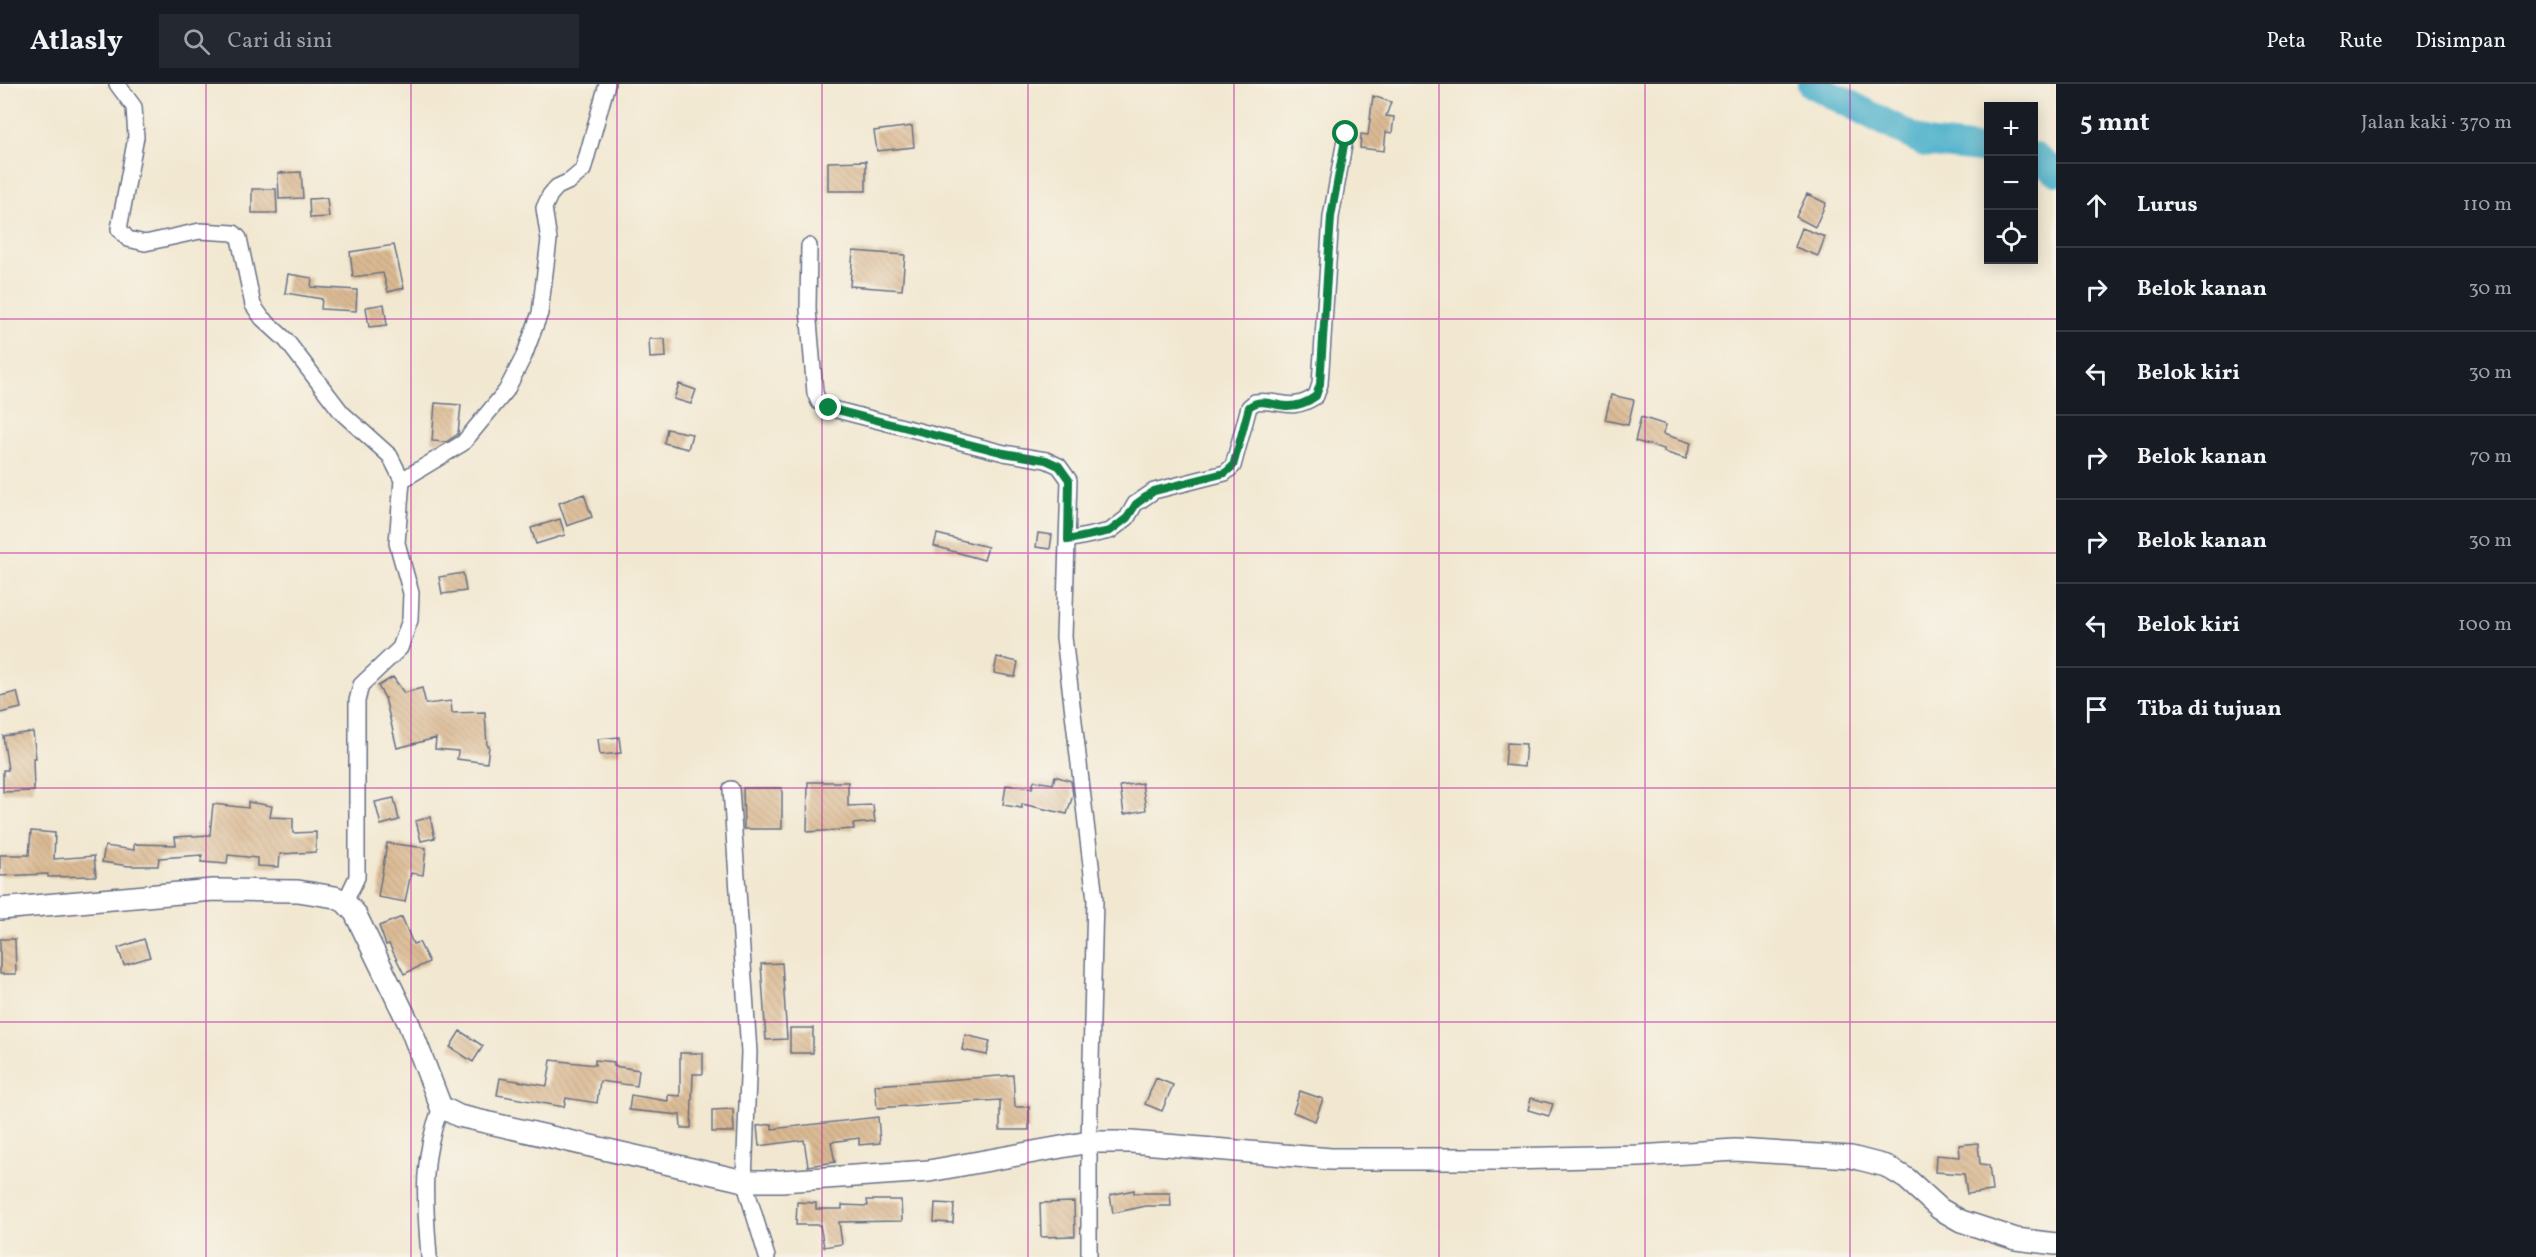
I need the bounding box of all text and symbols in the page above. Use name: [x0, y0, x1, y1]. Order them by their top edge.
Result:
search box: [159, 14, 579, 68]
text: Atlasly: [30, 22, 123, 61]
icon: search: [180, 25, 213, 58]
text: Cari di sini: [228, 26, 332, 57]
text: Peta: [2267, 27, 2306, 56]
text: Rute: [2339, 27, 2382, 56]
text: Disimpan: [2415, 27, 2506, 56]
map controls: [1984, 102, 2038, 264]
button: +: [1984, 102, 2038, 156]
text: 5 mnt: [2080, 105, 2150, 141]
text: Jalan kaki · 370 m: [2361, 109, 2512, 137]
route start: [1332, 120, 1358, 146]
button: −: [1984, 156, 2038, 210]
icon: ahead: [2080, 189, 2113, 222]
text: Lurus: [2137, 190, 2198, 221]
text: 110 m: [2463, 191, 2512, 219]
button: locate: [1984, 210, 2038, 264]
icon: right: [2080, 273, 2113, 306]
text: Belok kanan: [2137, 274, 2267, 305]
text: 30 m: [2468, 275, 2512, 303]
icon: left: [2080, 357, 2113, 390]
text: Belok kiri: [2137, 358, 2240, 389]
text: 30 m: [2468, 359, 2512, 387]
route end: [815, 394, 841, 420]
icon: right: [2080, 441, 2113, 474]
text: Belok kanan: [2137, 442, 2267, 473]
text: 70 m: [2469, 443, 2512, 471]
icon: right: [2080, 525, 2113, 558]
text: Belok kanan: [2137, 526, 2267, 557]
text: 30 m: [2468, 527, 2512, 555]
icon: left: [2080, 609, 2113, 642]
text: Belok kiri: [2137, 610, 2240, 641]
text: 100 m: [2458, 611, 2512, 639]
icon: arrive: [2080, 693, 2113, 726]
text: Tiba di tujuan: [2137, 694, 2282, 725]

